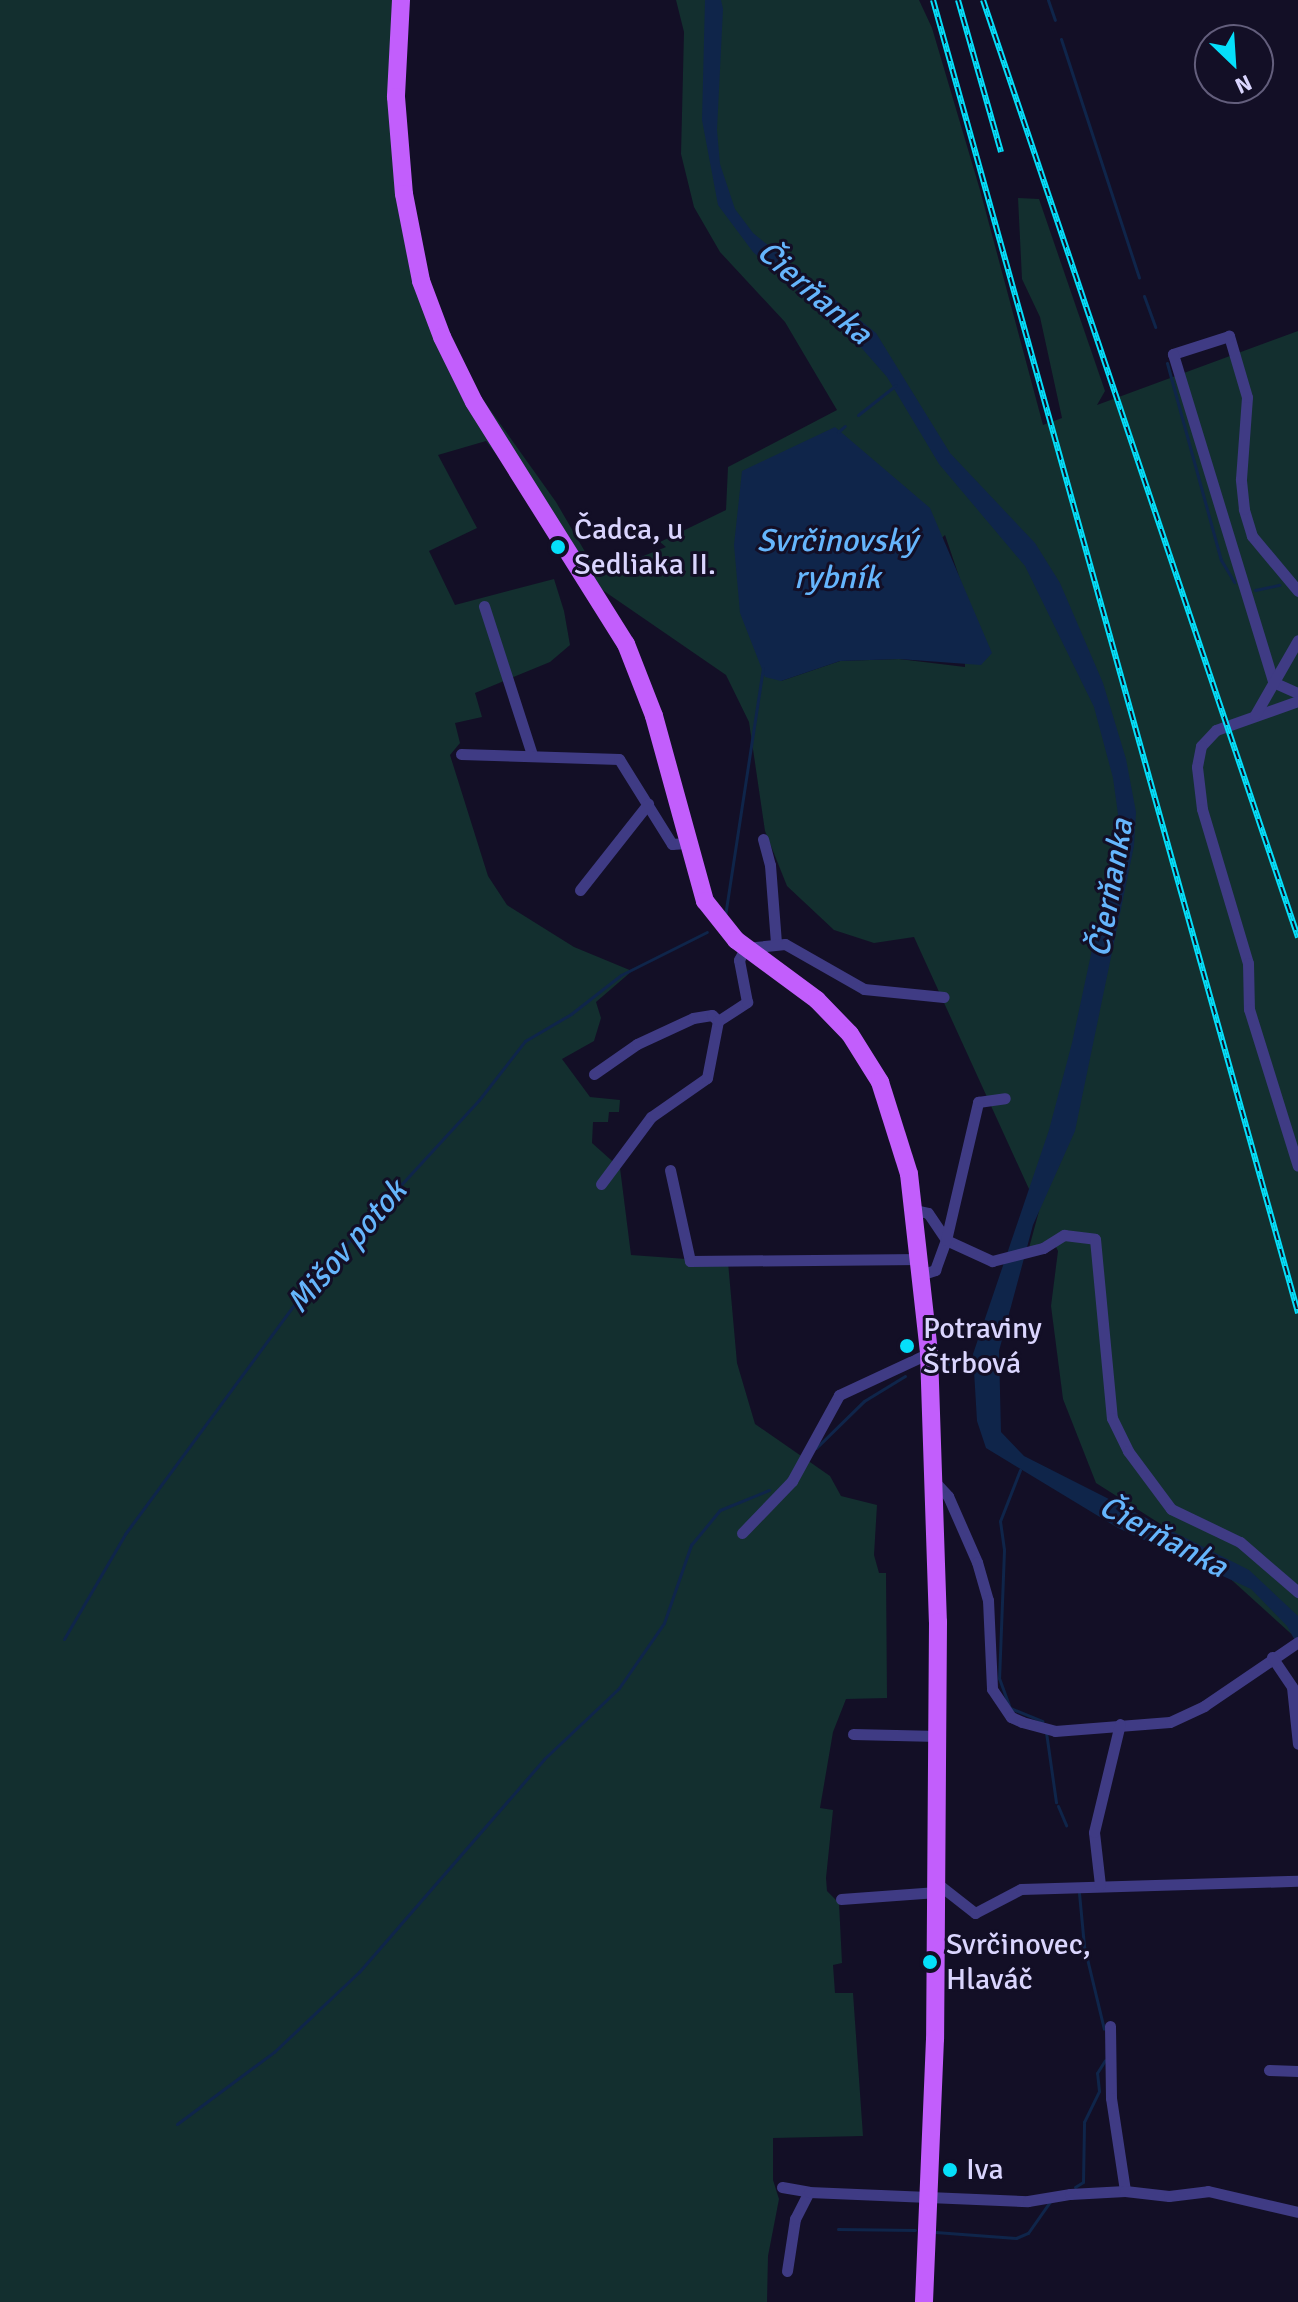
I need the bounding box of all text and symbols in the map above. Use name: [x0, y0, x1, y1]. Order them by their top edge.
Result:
north arrow: [1194, 24, 1274, 104]
text: N: [1231, 69, 1256, 100]
water label: Čierňanka: [749, 233, 879, 353]
place label: Čadca, u Sedliaka II.: [574, 512, 716, 582]
water label: Svrčinovský rybník: [757, 523, 917, 598]
marker: Čadca, u Sedliaka II.: [549, 538, 567, 556]
water label: Čierňanka: [1080, 816, 1142, 960]
water label: Mišov potok: [279, 1173, 415, 1321]
place label: Potraviny Štrbová: [923, 1311, 1042, 1382]
marker: Potraviny Štrbová: [898, 1337, 916, 1355]
water label: Čierňanka: [1093, 1487, 1233, 1587]
place label: Svrčinovec, Hlaváč: [946, 1927, 1091, 1998]
marker: Svrčinovec, Hlaváč: [921, 1953, 939, 1971]
place label: Iva: [966, 2152, 1004, 2188]
marker: Iva: [941, 2161, 959, 2179]

